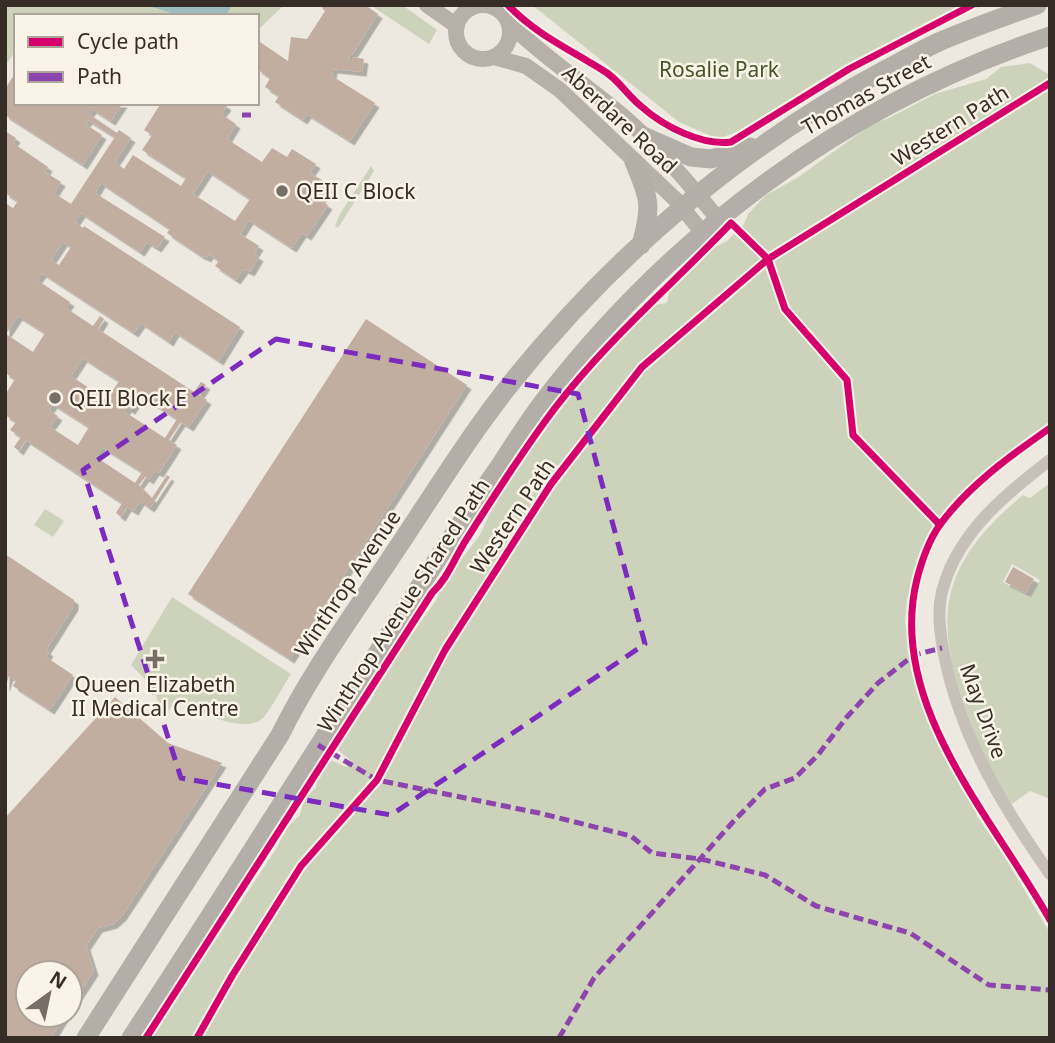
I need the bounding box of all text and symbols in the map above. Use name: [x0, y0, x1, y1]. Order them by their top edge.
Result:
legend: [14, 14, 259, 105]
text: Cycle path: [77, 27, 179, 55]
street label: Thomas Street: [797, 47, 936, 141]
park label: Rosalie Park: [659, 55, 780, 83]
street label: Aberdare Road: [557, 59, 683, 179]
text: Path: [77, 62, 122, 90]
street label: Western Path: [886, 78, 1014, 172]
place label: QEII C Block: [296, 177, 416, 205]
marker: QEII C Block: [274, 183, 290, 199]
place label: QEII Block E: [69, 384, 187, 412]
marker: QEII Block E: [47, 390, 63, 406]
street label: Western Path: [463, 453, 561, 579]
street label: Winthrop Avenue Shared Path: [310, 473, 496, 737]
street label: Winthrop Avenue: [287, 504, 407, 662]
marker: Queen Elizabeth II Medical Centre: [145, 649, 165, 669]
street label: May Drive: [954, 660, 1014, 762]
place label: Queen Elizabeth II Medical Centre: [71, 670, 239, 722]
north arrow: [14, 959, 84, 1029]
text: N: [45, 965, 72, 995]

